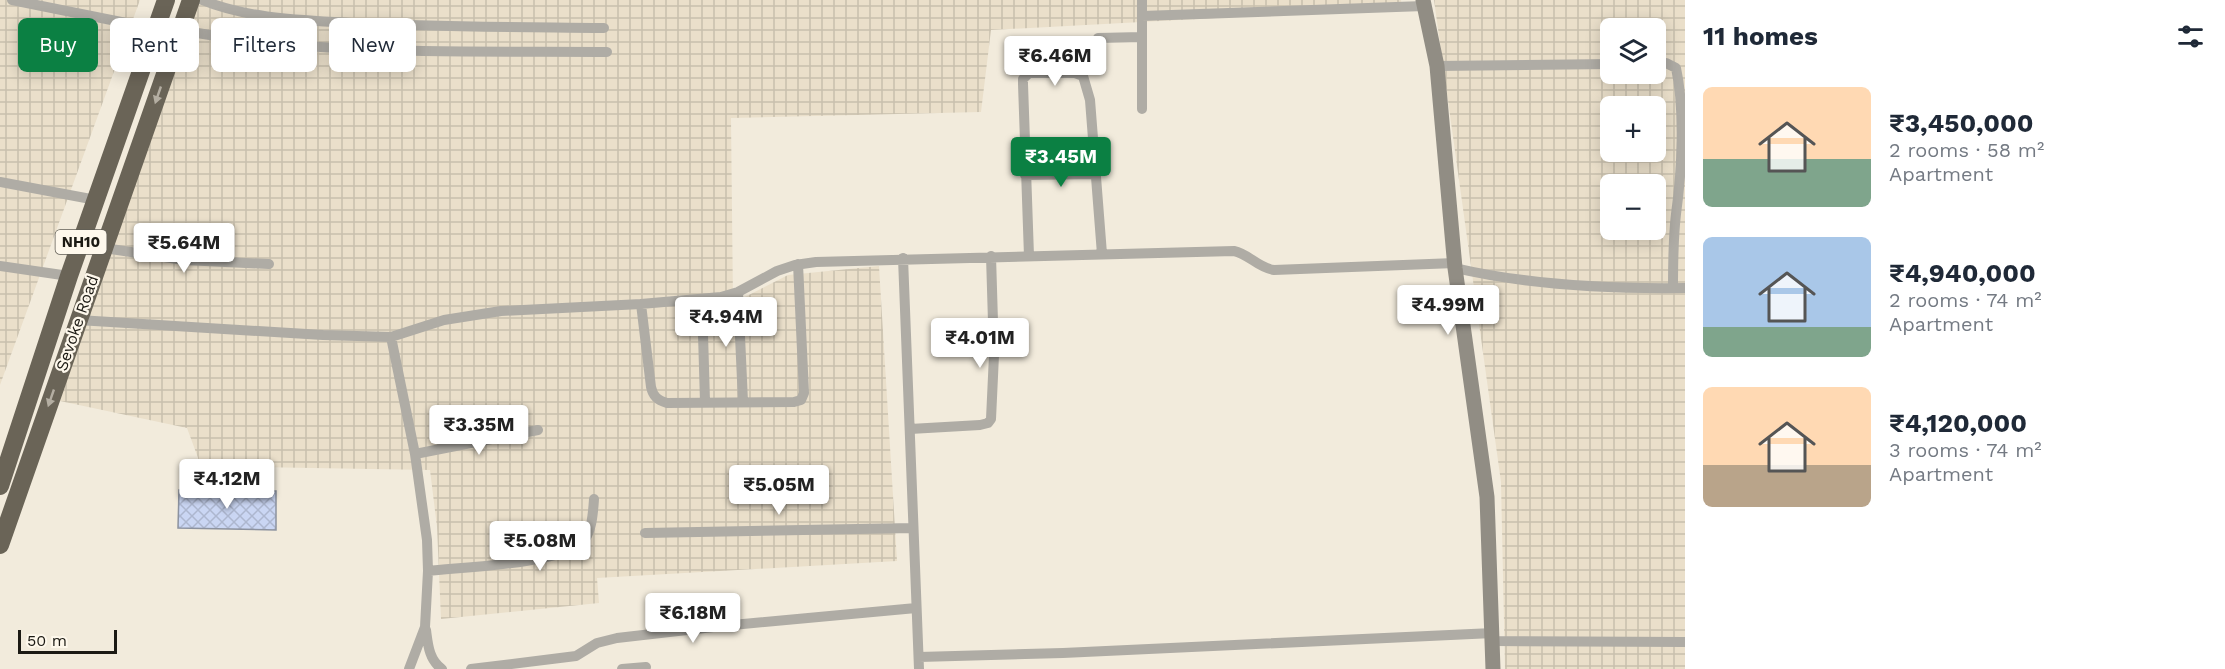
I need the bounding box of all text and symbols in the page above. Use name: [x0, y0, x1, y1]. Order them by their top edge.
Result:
chip: Buy: [18, 18, 98, 72]
chip: Rent: [110, 18, 199, 72]
chip: Filters: [211, 18, 317, 72]
chip: New: [329, 18, 416, 72]
map controls: [1600, 18, 1666, 240]
button: layers: [1600, 18, 1666, 84]
icon: filters: [2174, 20, 2207, 53]
text: 11 homes: [1703, 21, 1818, 51]
pin: ₹6.46M: [1006, 36, 1104, 87]
text: ₹6.46M: [1018, 43, 1092, 67]
one-way arrow: [152, 86, 162, 104]
button: +: [1600, 96, 1666, 162]
text: ₹3,450,000: [1889, 108, 2033, 138]
icon: home: [1751, 111, 1823, 183]
pin: ₹3.45M: [1012, 137, 1110, 188]
text: 2 rooms · 58 m²: [1889, 138, 2044, 162]
text: ₹3.45M: [1025, 144, 1097, 168]
text: Apartment: [1889, 162, 1993, 186]
button: −: [1600, 174, 1666, 240]
pin: ₹5.64M: [135, 223, 233, 274]
road number: NH10: [56, 230, 106, 254]
text: ₹5.64M: [148, 230, 220, 254]
text: ₹4,940,000: [1889, 258, 2036, 288]
icon: home: [1751, 261, 1823, 333]
street label: Sevoke Road: [52, 273, 102, 373]
pin: ₹4.99M: [1399, 285, 1497, 336]
text: 2 rooms · 74 m²: [1889, 288, 2042, 312]
text: ₹4.99M: [1411, 292, 1485, 316]
pin: ₹4.94M: [677, 297, 775, 348]
text: ₹4.94M: [689, 304, 763, 328]
text: Apartment: [1889, 312, 1993, 336]
pin: ₹4.01M: [931, 318, 1029, 369]
text: ₹4.01M: [945, 325, 1015, 349]
one-way arrow: [46, 389, 56, 407]
pin: ₹3.35M: [430, 405, 528, 456]
text: ₹4,120,000: [1889, 408, 2027, 438]
icon: home: [1751, 411, 1823, 483]
text: ₹3.35M: [443, 412, 515, 436]
text: 3 rooms · 74 m²: [1889, 438, 2042, 462]
pin: ₹4.12M: [178, 459, 276, 510]
text: Apartment: [1889, 462, 1993, 486]
pin: ₹5.05M: [730, 465, 828, 516]
text: ₹4.12M: [193, 466, 261, 490]
text: ₹5.05M: [743, 472, 815, 496]
pin: ₹5.08M: [491, 521, 589, 572]
text: ₹5.08M: [504, 528, 576, 552]
pin: ₹6.18M: [644, 593, 742, 644]
text: ₹6.18M: [659, 600, 727, 624]
scale bar: [18, 627, 117, 654]
text: 50 m: [27, 631, 67, 650]

